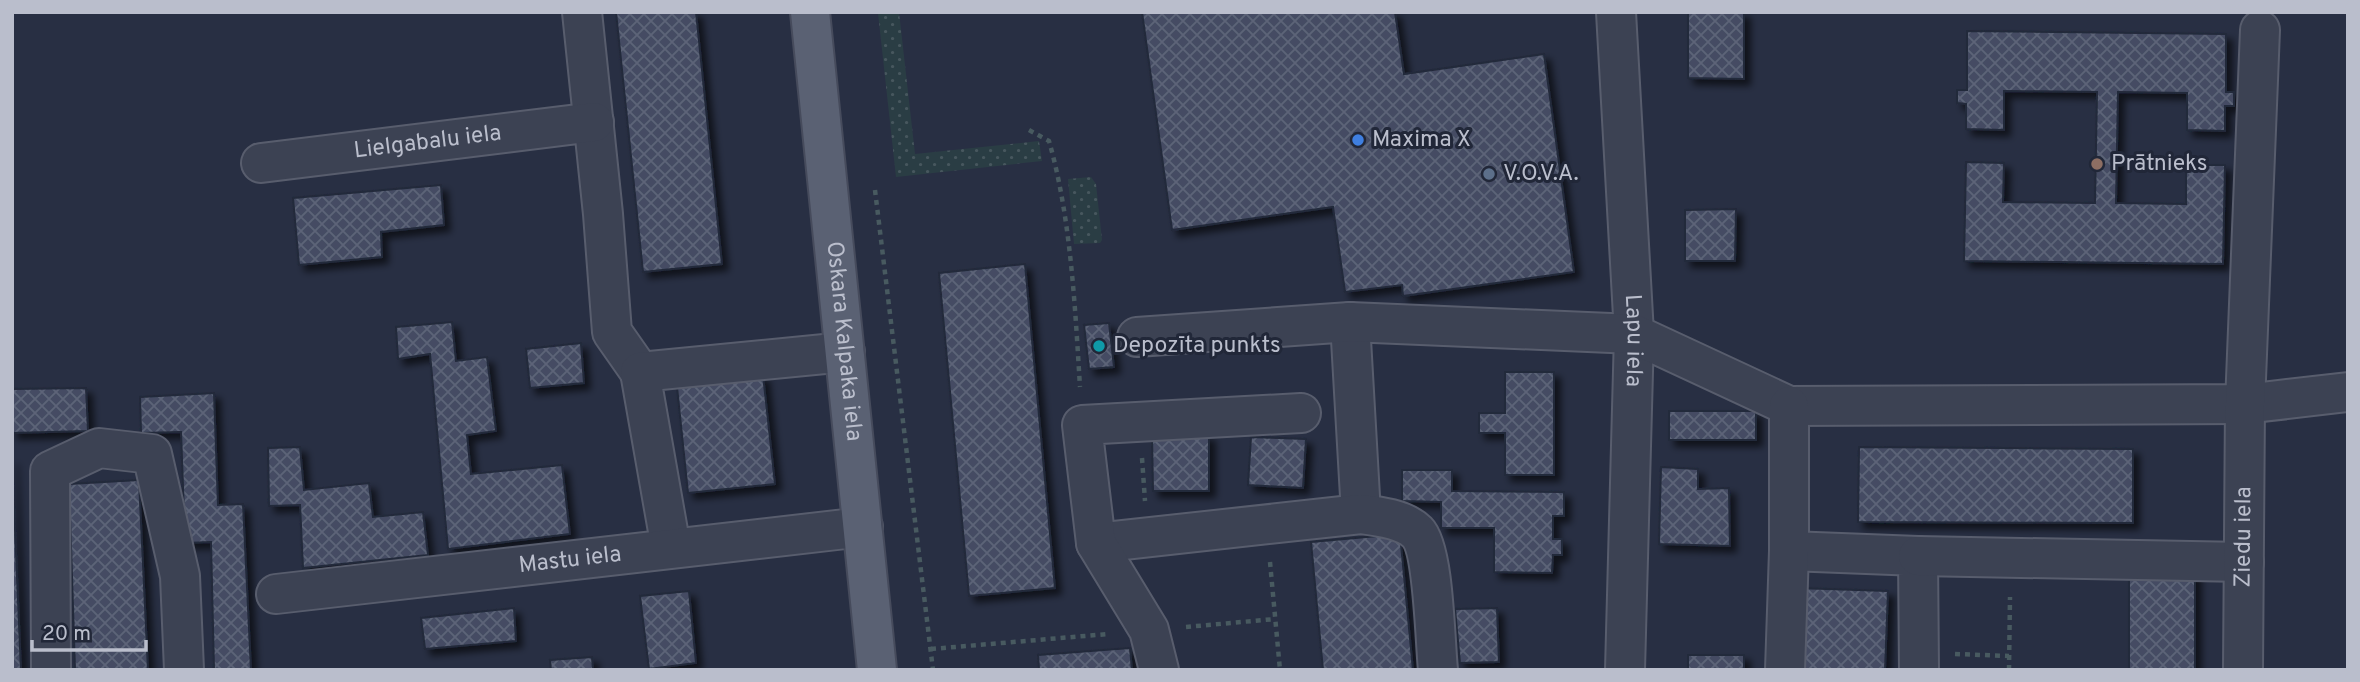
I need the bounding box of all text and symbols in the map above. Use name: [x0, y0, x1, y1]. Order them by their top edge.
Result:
street label: Lielgabalu iela: [352, 119, 503, 166]
place label: Maxima X: [1372, 126, 1471, 155]
marker: Maxima X: [1350, 132, 1366, 148]
place label: Prātnieks: [2111, 150, 2208, 179]
marker: Prātnieks: [2089, 156, 2105, 172]
place label: V.O.V.A.: [1503, 160, 1579, 189]
marker: V.O.V.A.: [1481, 166, 1497, 182]
street label: Oskara Kalpaka iela: [819, 240, 868, 443]
street label: Lapu iela: [1617, 293, 1649, 387]
place label: Depozīta punkts: [1113, 332, 1281, 361]
marker: Depozīta punkts: [1091, 338, 1107, 354]
street label: Ziedu iela: [2229, 486, 2259, 588]
street label: Mastu iela: [517, 540, 623, 581]
scale bar: [32, 608, 145, 652]
text: 20 m: [42, 621, 91, 648]

